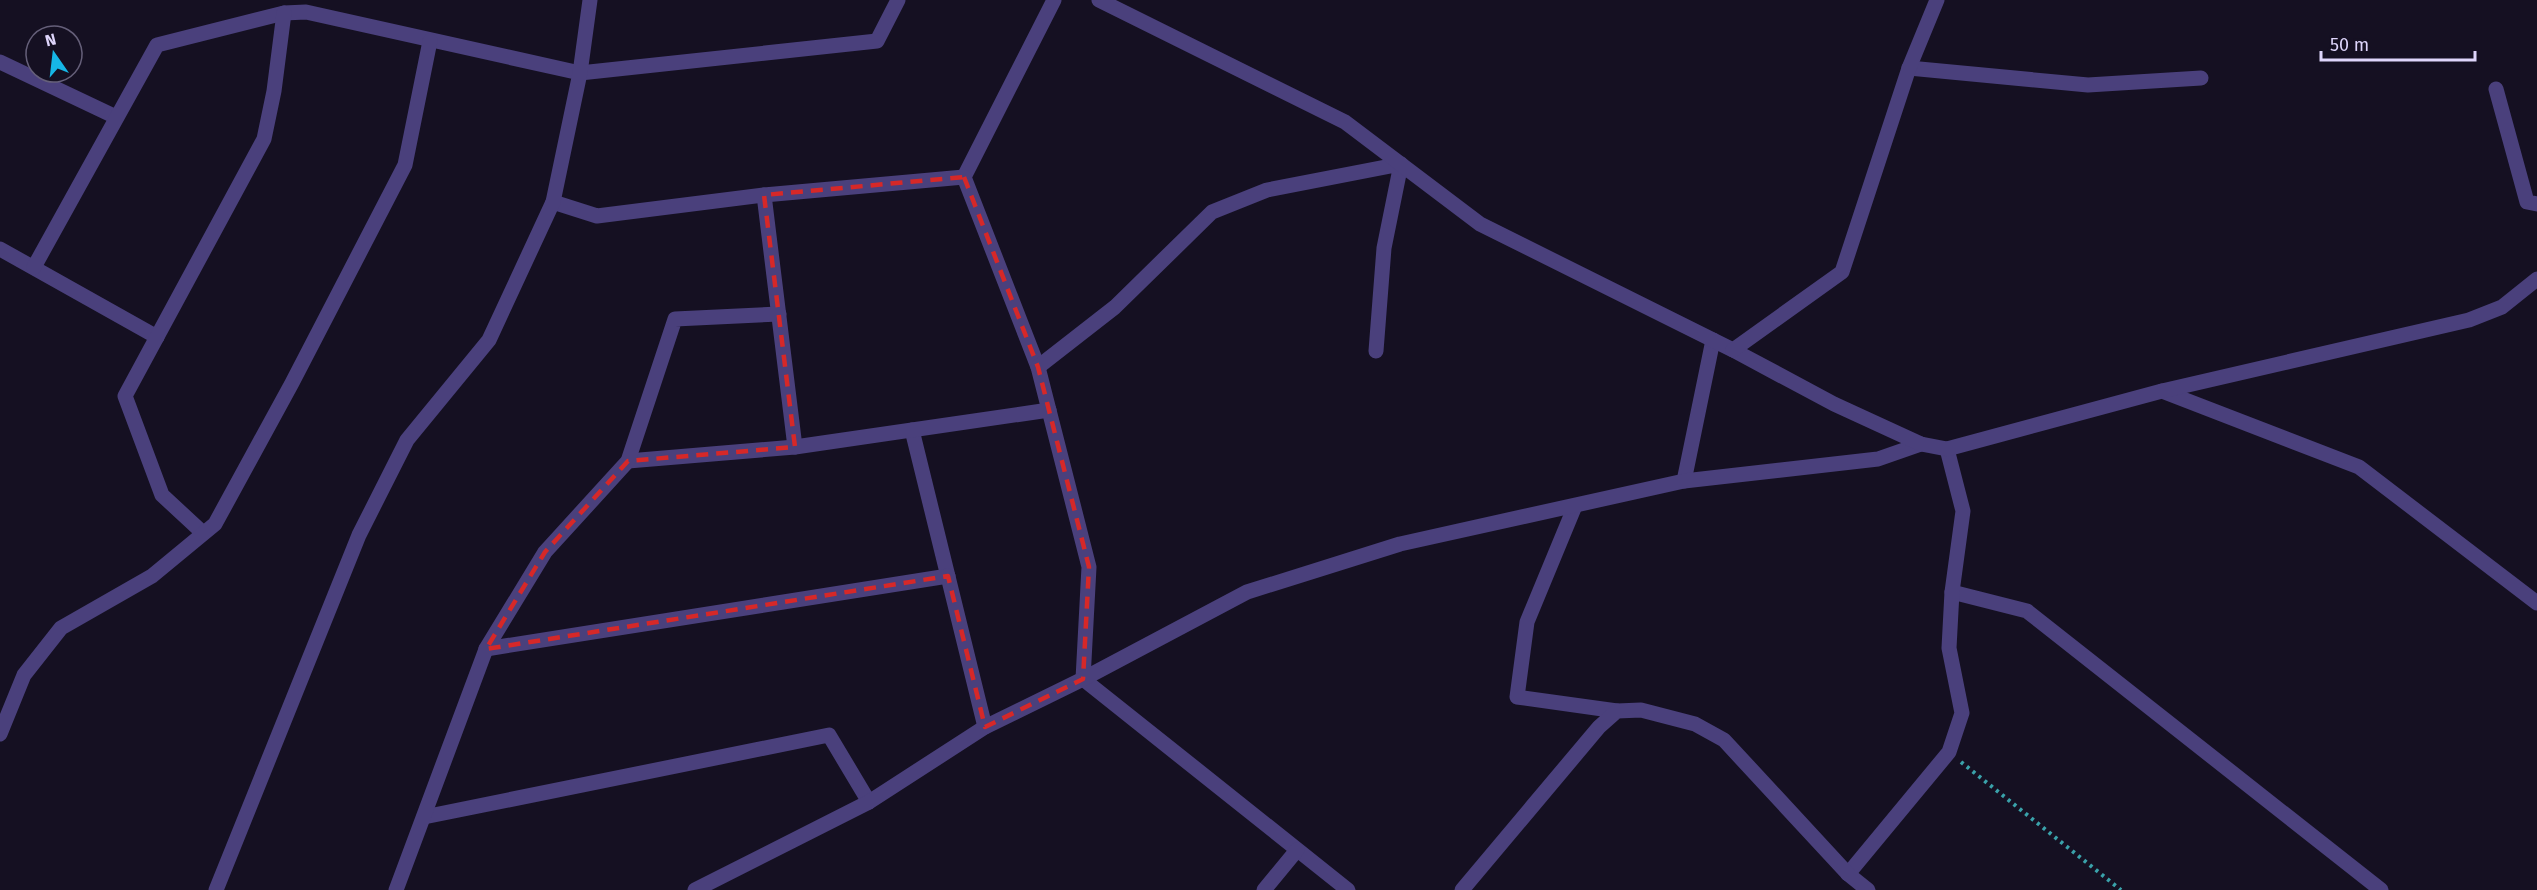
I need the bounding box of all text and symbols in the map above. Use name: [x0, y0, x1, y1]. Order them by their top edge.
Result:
north arrow: [24, 24, 84, 84]
scale bar: [2321, 24, 2476, 62]
text: N: [43, 29, 58, 50]
text: 50 m: [2330, 34, 2369, 56]

